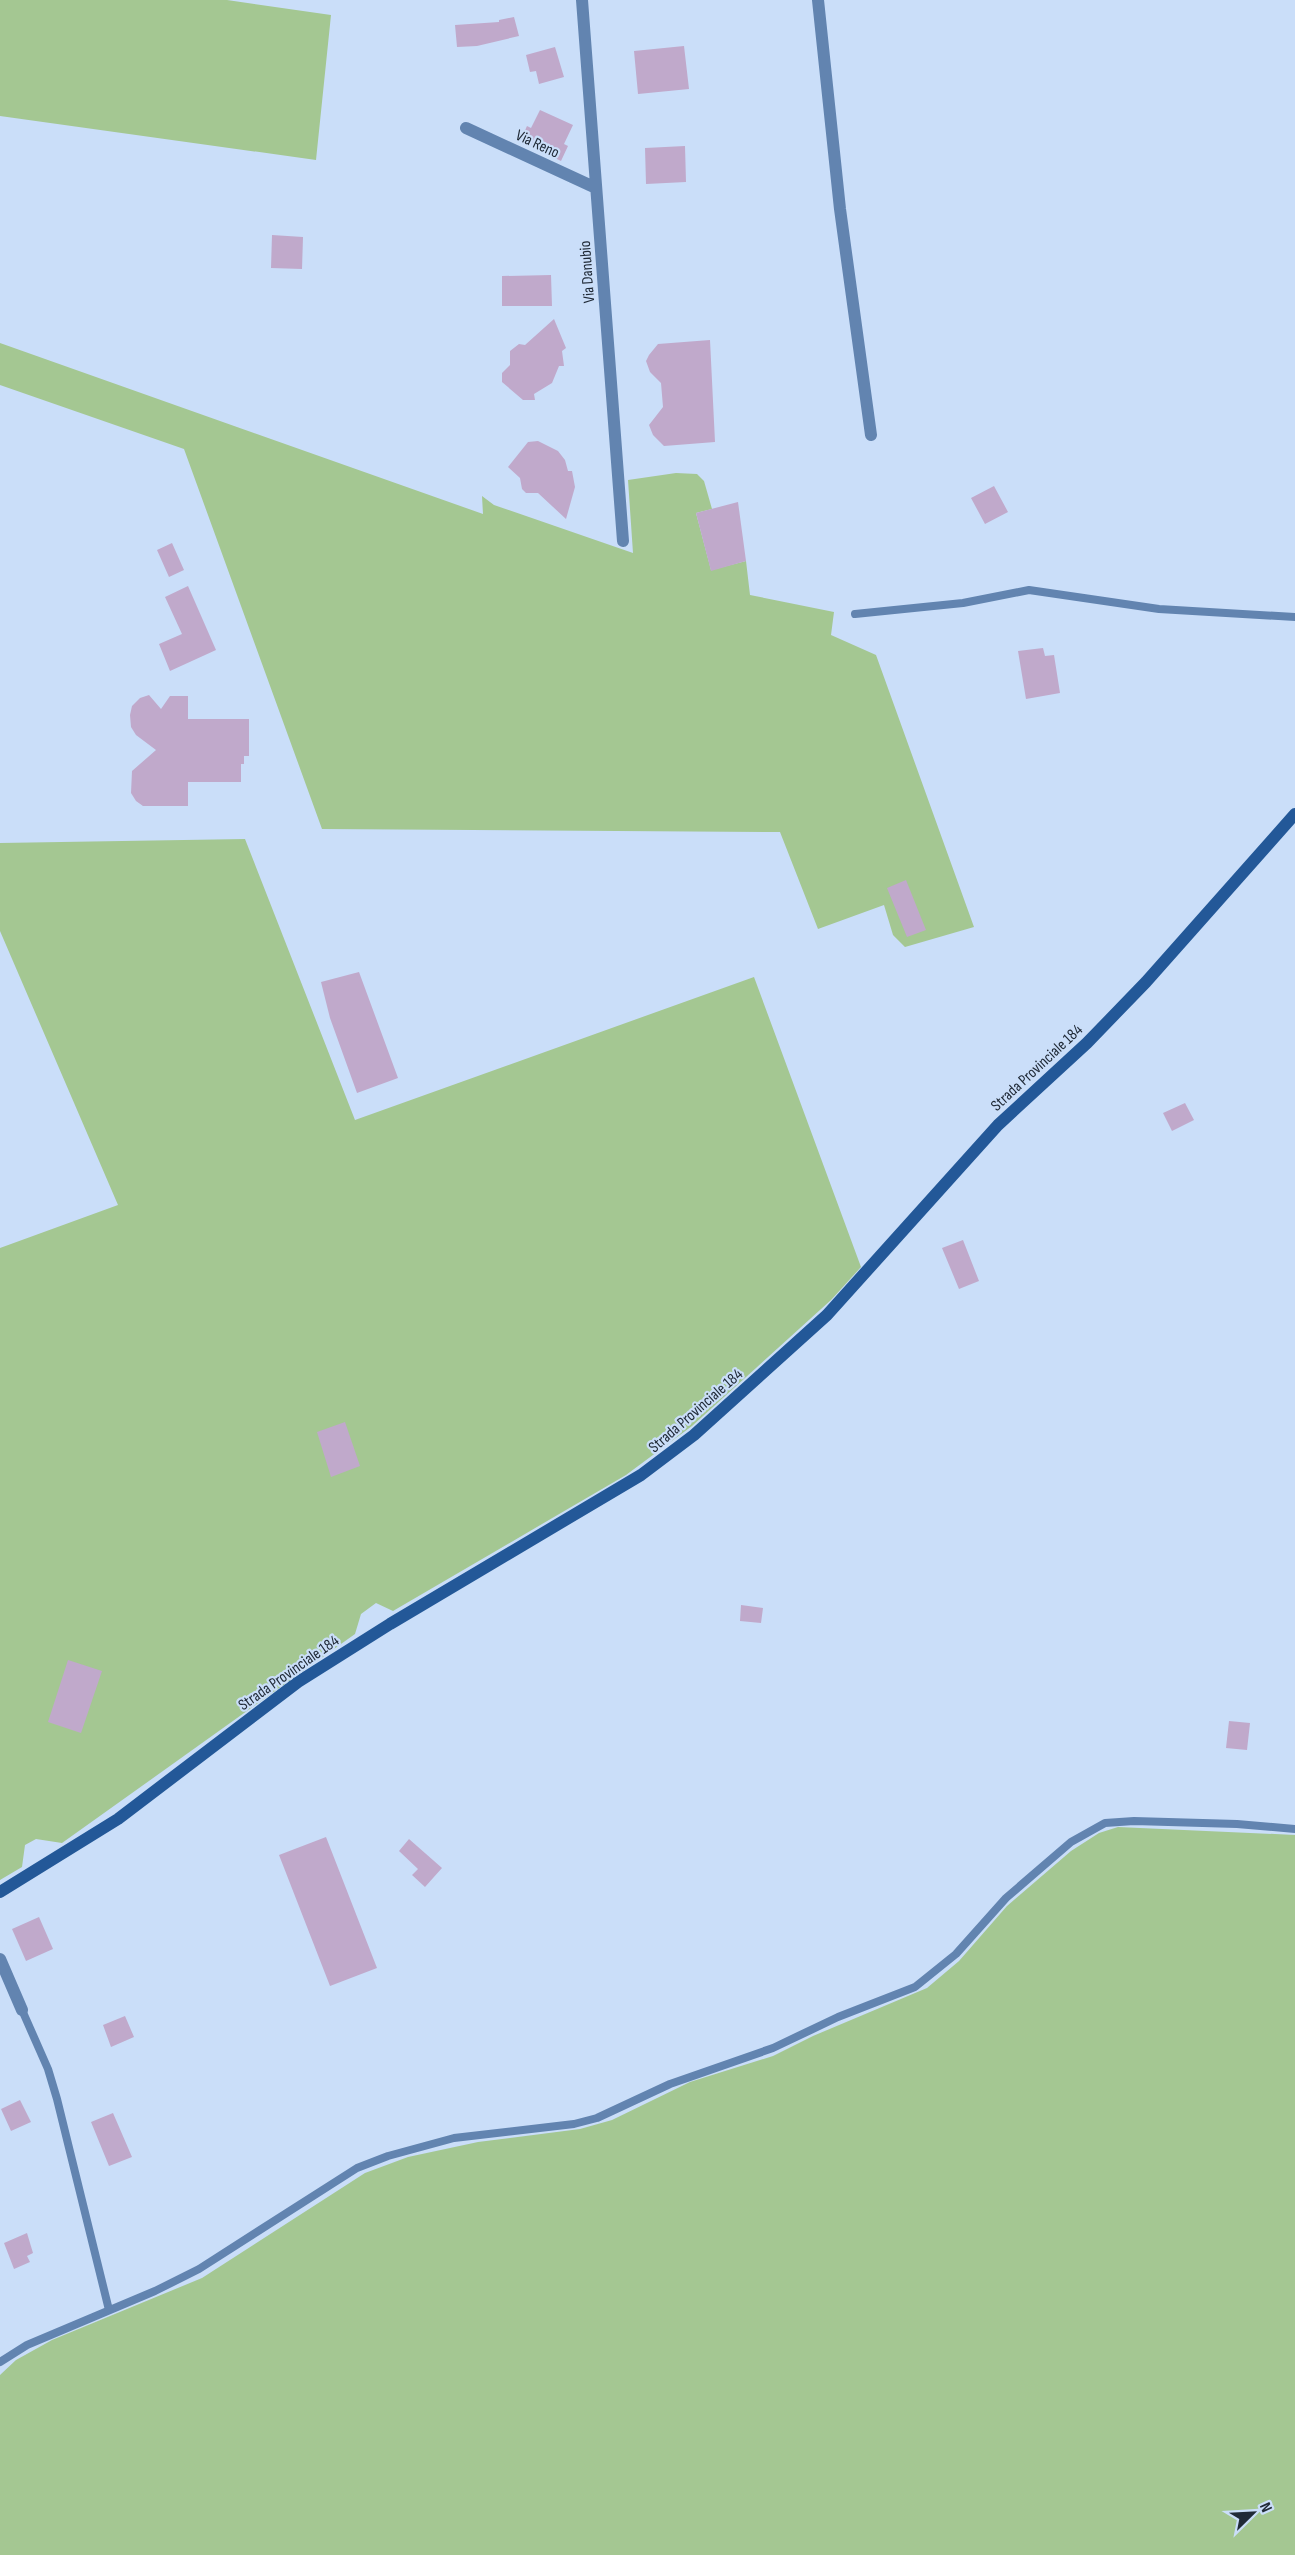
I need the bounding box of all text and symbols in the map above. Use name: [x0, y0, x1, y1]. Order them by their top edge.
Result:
street label: Via Reno: [512, 126, 562, 163]
street label: Via Danubio: [576, 240, 599, 304]
street label: Strada Provinciale 184: [987, 1021, 1087, 1115]
street label: Strada Provinciale 184: [645, 1365, 747, 1457]
street label: Strada Provinciale 184: [235, 1631, 343, 1715]
north arrow: [1223, 2483, 1283, 2543]
text: N: [1255, 2500, 1276, 2515]

